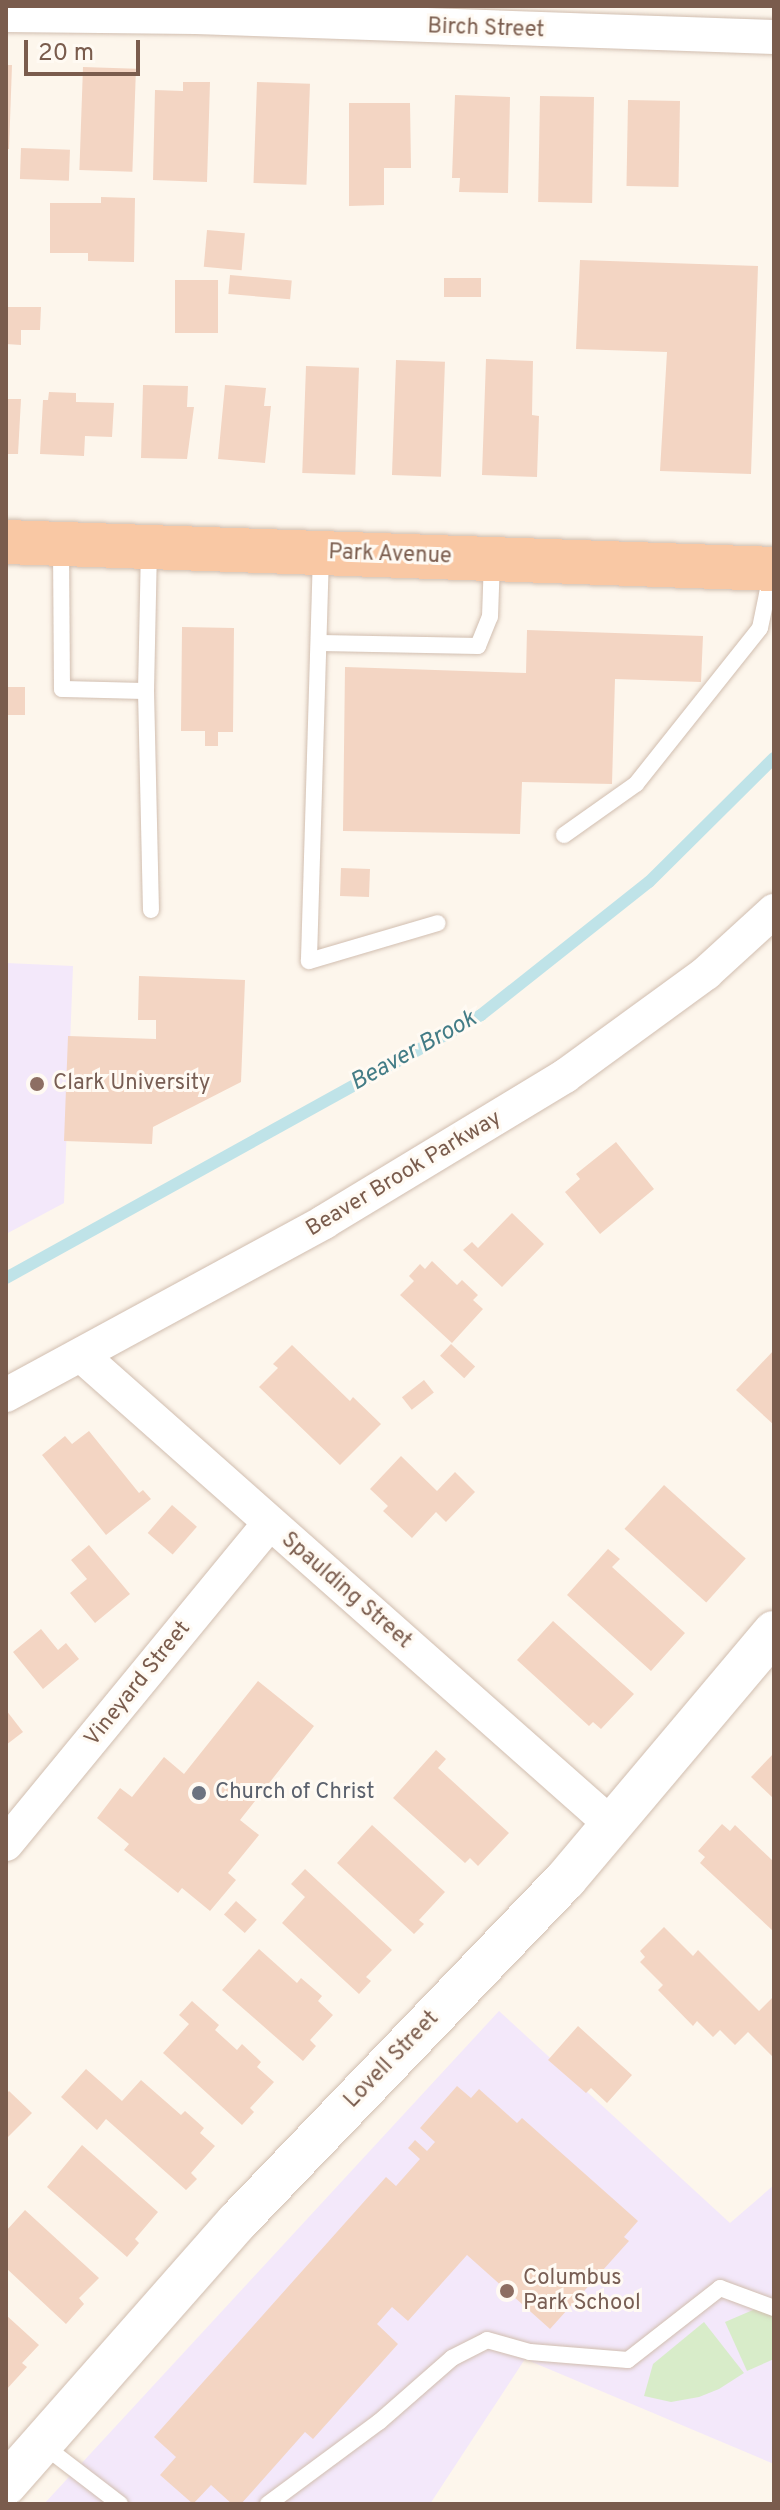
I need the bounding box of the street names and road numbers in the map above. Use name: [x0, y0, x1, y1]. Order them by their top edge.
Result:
street label: Birch Street: [427, 14, 545, 44]
street label: Park Avenue: [328, 540, 452, 570]
street label: Beaver Brook Parkway: [302, 1105, 506, 1243]
street label: Spaulding Street: [275, 1527, 417, 1655]
street label: Vineyard Street: [80, 1616, 196, 1752]
street label: Lovell Street: [339, 2006, 445, 2114]

